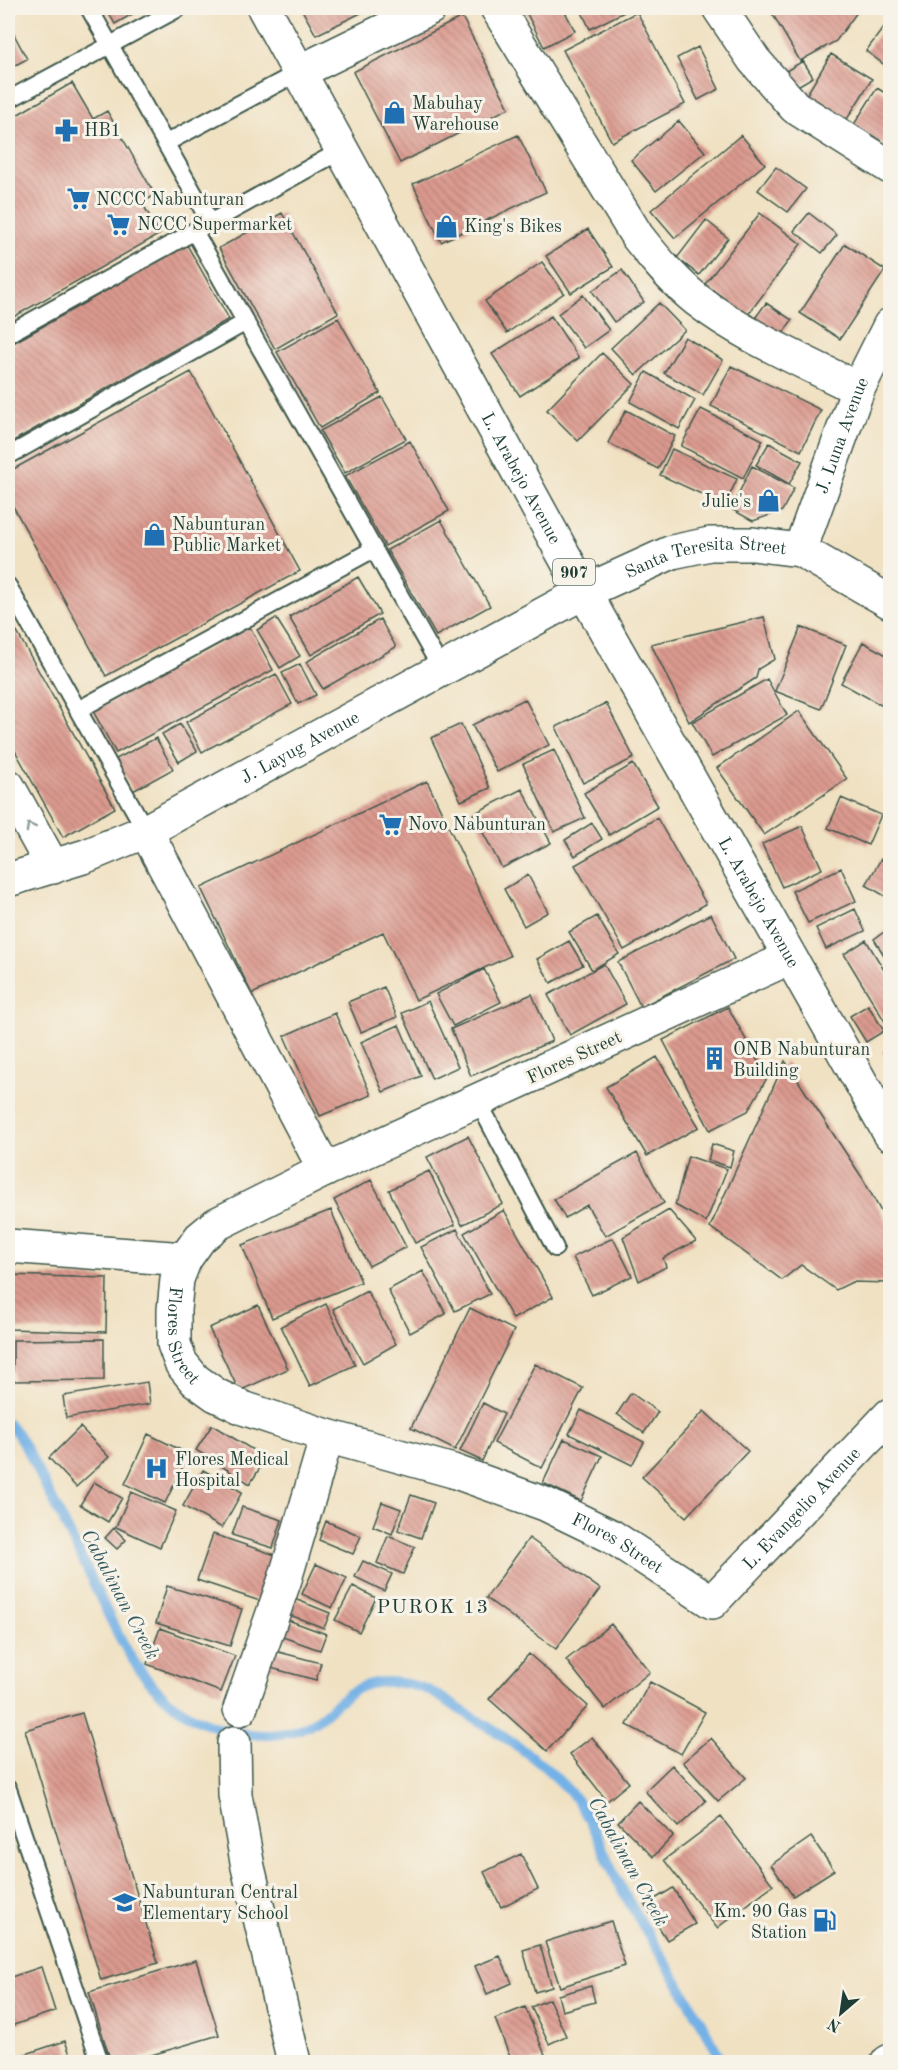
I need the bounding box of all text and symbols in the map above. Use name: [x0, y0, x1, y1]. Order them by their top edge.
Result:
place label: Mabuhay Warehouse: [412, 95, 499, 134]
shop icon: Mabuhay Warehouse: [381, 100, 407, 126]
pharmacy icon: HB1: [53, 117, 79, 143]
place label: HB1: [84, 122, 121, 140]
supermarket icon: NCCC Nabunturan: [65, 186, 91, 212]
place label: NCCC Nabunturan: [96, 191, 245, 209]
supermarket icon: NCCC Supermarket: [106, 211, 132, 237]
shop icon: King's Bikes: [433, 213, 459, 239]
place label: NCCC Supermarket: [137, 216, 292, 234]
place label: King's Bikes: [464, 218, 562, 236]
street label: J. Luna Avenue: [813, 375, 872, 496]
street label: L. Arabejo Avenue: [478, 410, 564, 547]
shop icon: Julie's: [756, 488, 782, 514]
place label: Julie's: [702, 493, 751, 511]
place label: Nabunturan Public Market: [172, 516, 281, 555]
shop icon: Nabunturan Public Market: [141, 521, 167, 547]
street label: Santa Teresita Street: [622, 535, 787, 582]
road number: 907: [553, 559, 595, 585]
street label: J. Layug Avenue: [238, 708, 363, 787]
supermarket icon: Novo Nabunturan: [377, 811, 403, 837]
place label: Novo Nabunturan: [408, 816, 546, 834]
one-way arrow: [26, 823, 38, 833]
street label: L. Arabejo Avenue: [714, 834, 802, 971]
street label: Flores Street: [524, 1028, 625, 1088]
place label: ONB Nabunturan Building: [733, 1041, 870, 1080]
building icon: ONB Nabunturan Building: [702, 1046, 728, 1072]
street label: Flores Street: [164, 1286, 203, 1388]
street label: L. Evangelio Avenue: [740, 1444, 864, 1573]
place label: Flores Medical Hospital: [175, 1451, 289, 1490]
hospital icon: Flores Medical Hospital: [144, 1456, 170, 1482]
street label: Flores Street: [569, 1510, 666, 1577]
water label: Cabalinan Creek: [77, 1527, 162, 1664]
district label: PUROK 13: [377, 1598, 490, 1618]
water label: Cabalinan Creek: [584, 1794, 671, 1930]
place label: Nabunturan Central Elementary School: [142, 1884, 298, 1923]
school or university icon: Nabunturan Central Elementary School: [111, 1889, 137, 1915]
place label: Km. 90 Gas Station: [713, 1903, 807, 1942]
fuel station icon: Km. 90 Gas Station: [812, 1908, 838, 1934]
north arrow: [811, 1983, 871, 2043]
text: N: [825, 2014, 844, 2034]

